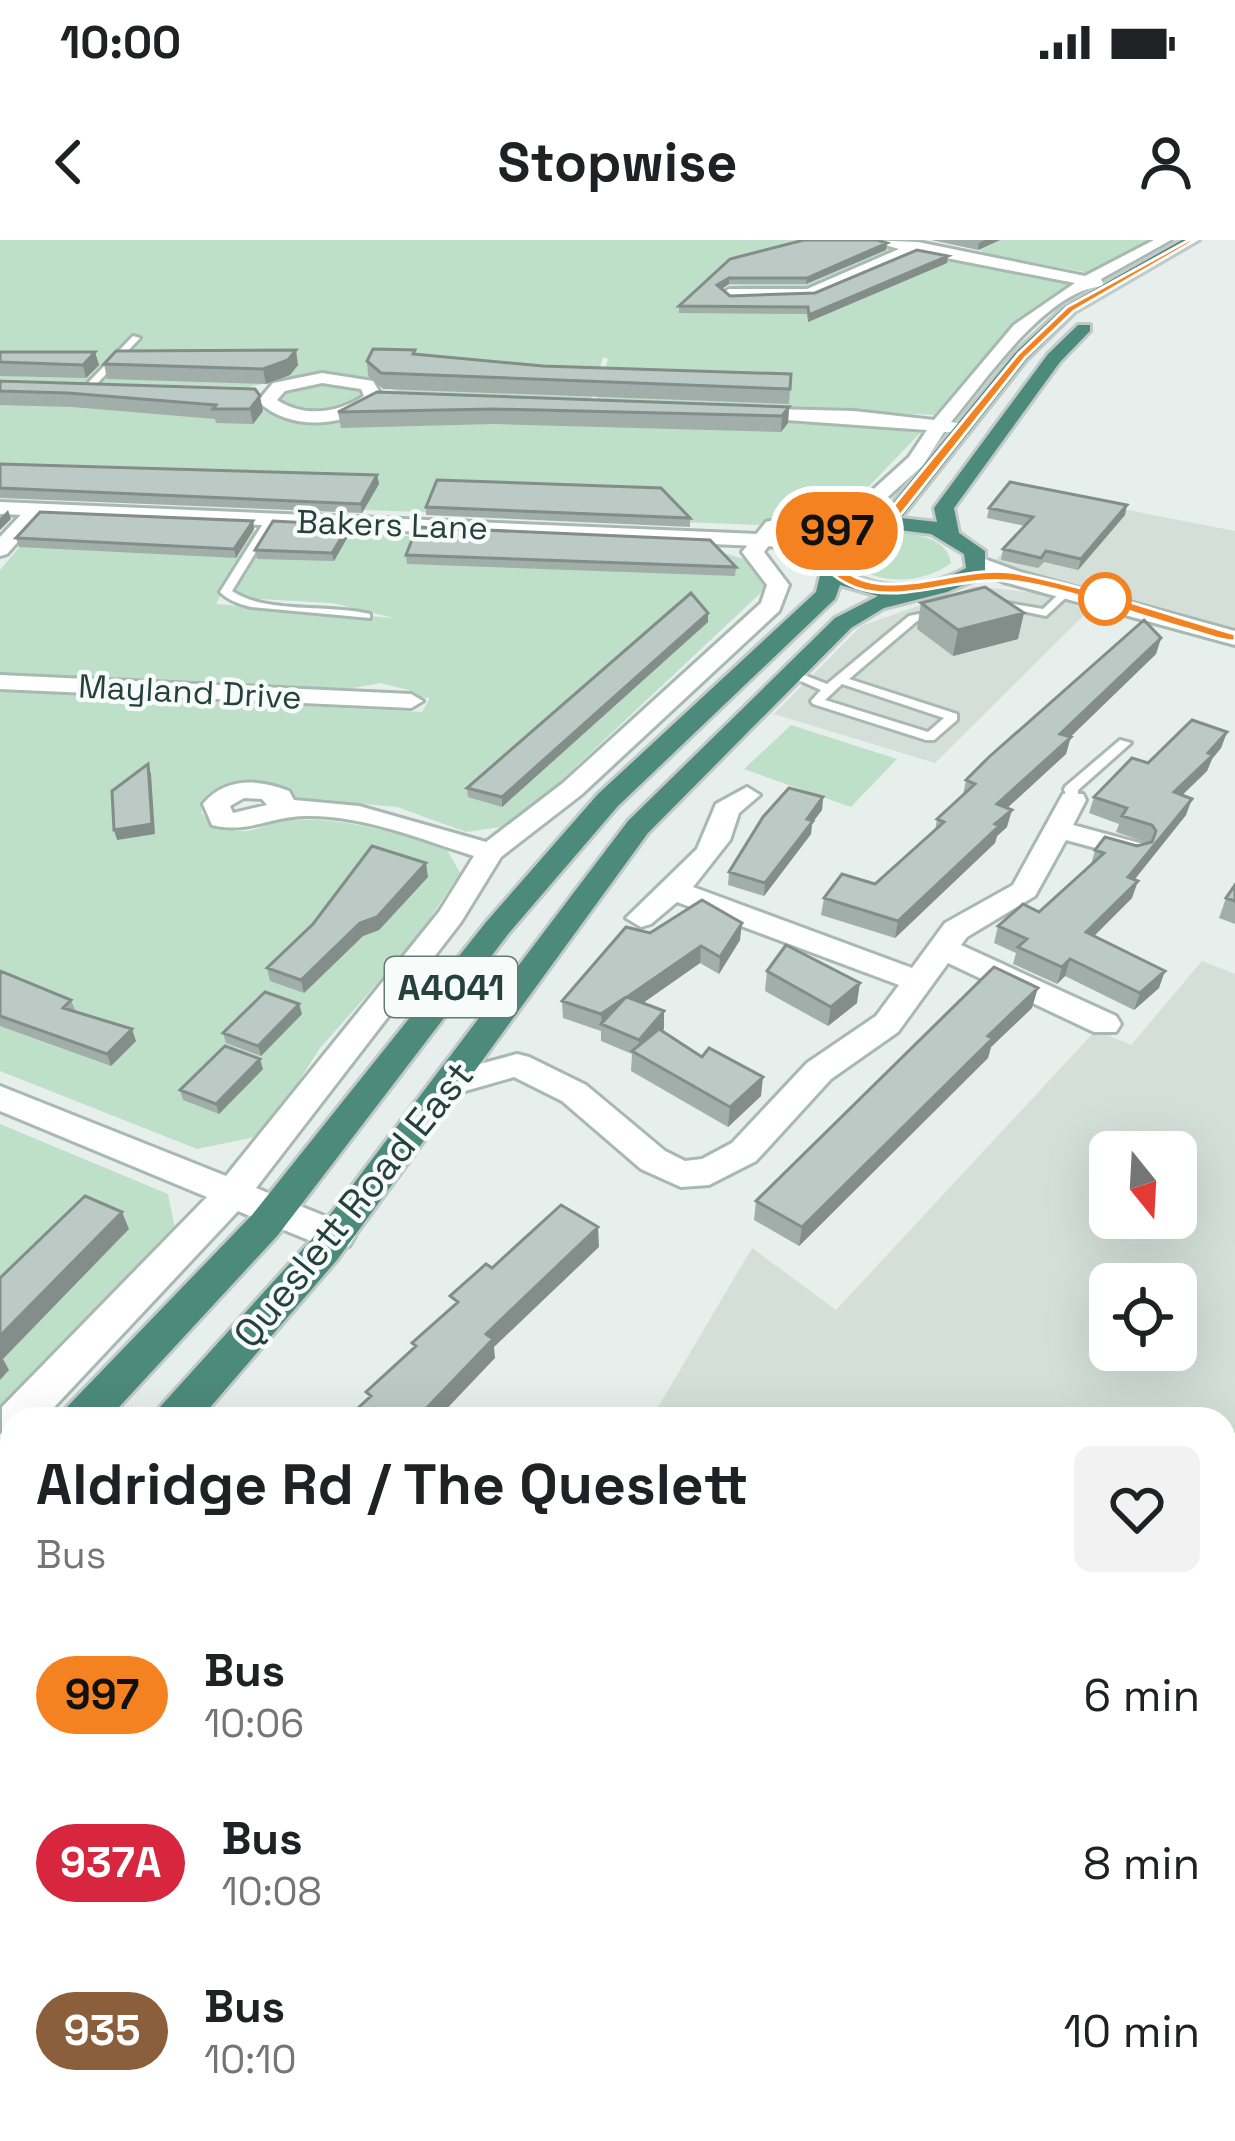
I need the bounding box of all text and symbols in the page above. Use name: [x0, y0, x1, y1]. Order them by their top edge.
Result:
text: 10:00: [60, 14, 181, 71]
text: Stopwise: [498, 128, 737, 197]
icon: back: [36, 129, 102, 195]
icon: person: [1133, 129, 1199, 195]
line badge: 997: [768, 492, 906, 570]
street label: Bakers Lane: [295, 501, 489, 549]
text: 997: [800, 504, 874, 557]
unlabelled marker: [1080, 574, 1130, 624]
street label: Mayland Drive: [77, 665, 303, 719]
road number: A4041: [385, 957, 517, 1017]
street label: Queslett Road East: [223, 1051, 484, 1358]
north arrow: [1089, 1131, 1197, 1239]
map controls: [1089, 1131, 1197, 1371]
button: locate: [1089, 1263, 1197, 1371]
button: heart: [1074, 1446, 1200, 1572]
text: Aldridge Rd / The Queslett: [36, 1448, 748, 1521]
text: Bus: [36, 1530, 106, 1579]
text: Bus: [204, 1642, 285, 1699]
text: 6 min: [1084, 1667, 1200, 1724]
text: 997: [65, 1668, 139, 1721]
text: 10:06: [204, 1699, 304, 1748]
text: Bus: [221, 1810, 303, 1867]
text: 8 min: [1083, 1835, 1200, 1892]
text: 937A: [60, 1836, 161, 1889]
text: 10:08: [221, 1867, 322, 1916]
text: Bus: [204, 1978, 285, 2035]
text: 10 min: [1063, 2003, 1200, 2060]
text: 935: [64, 2004, 140, 2057]
text: 10:10: [204, 2035, 296, 2084]

